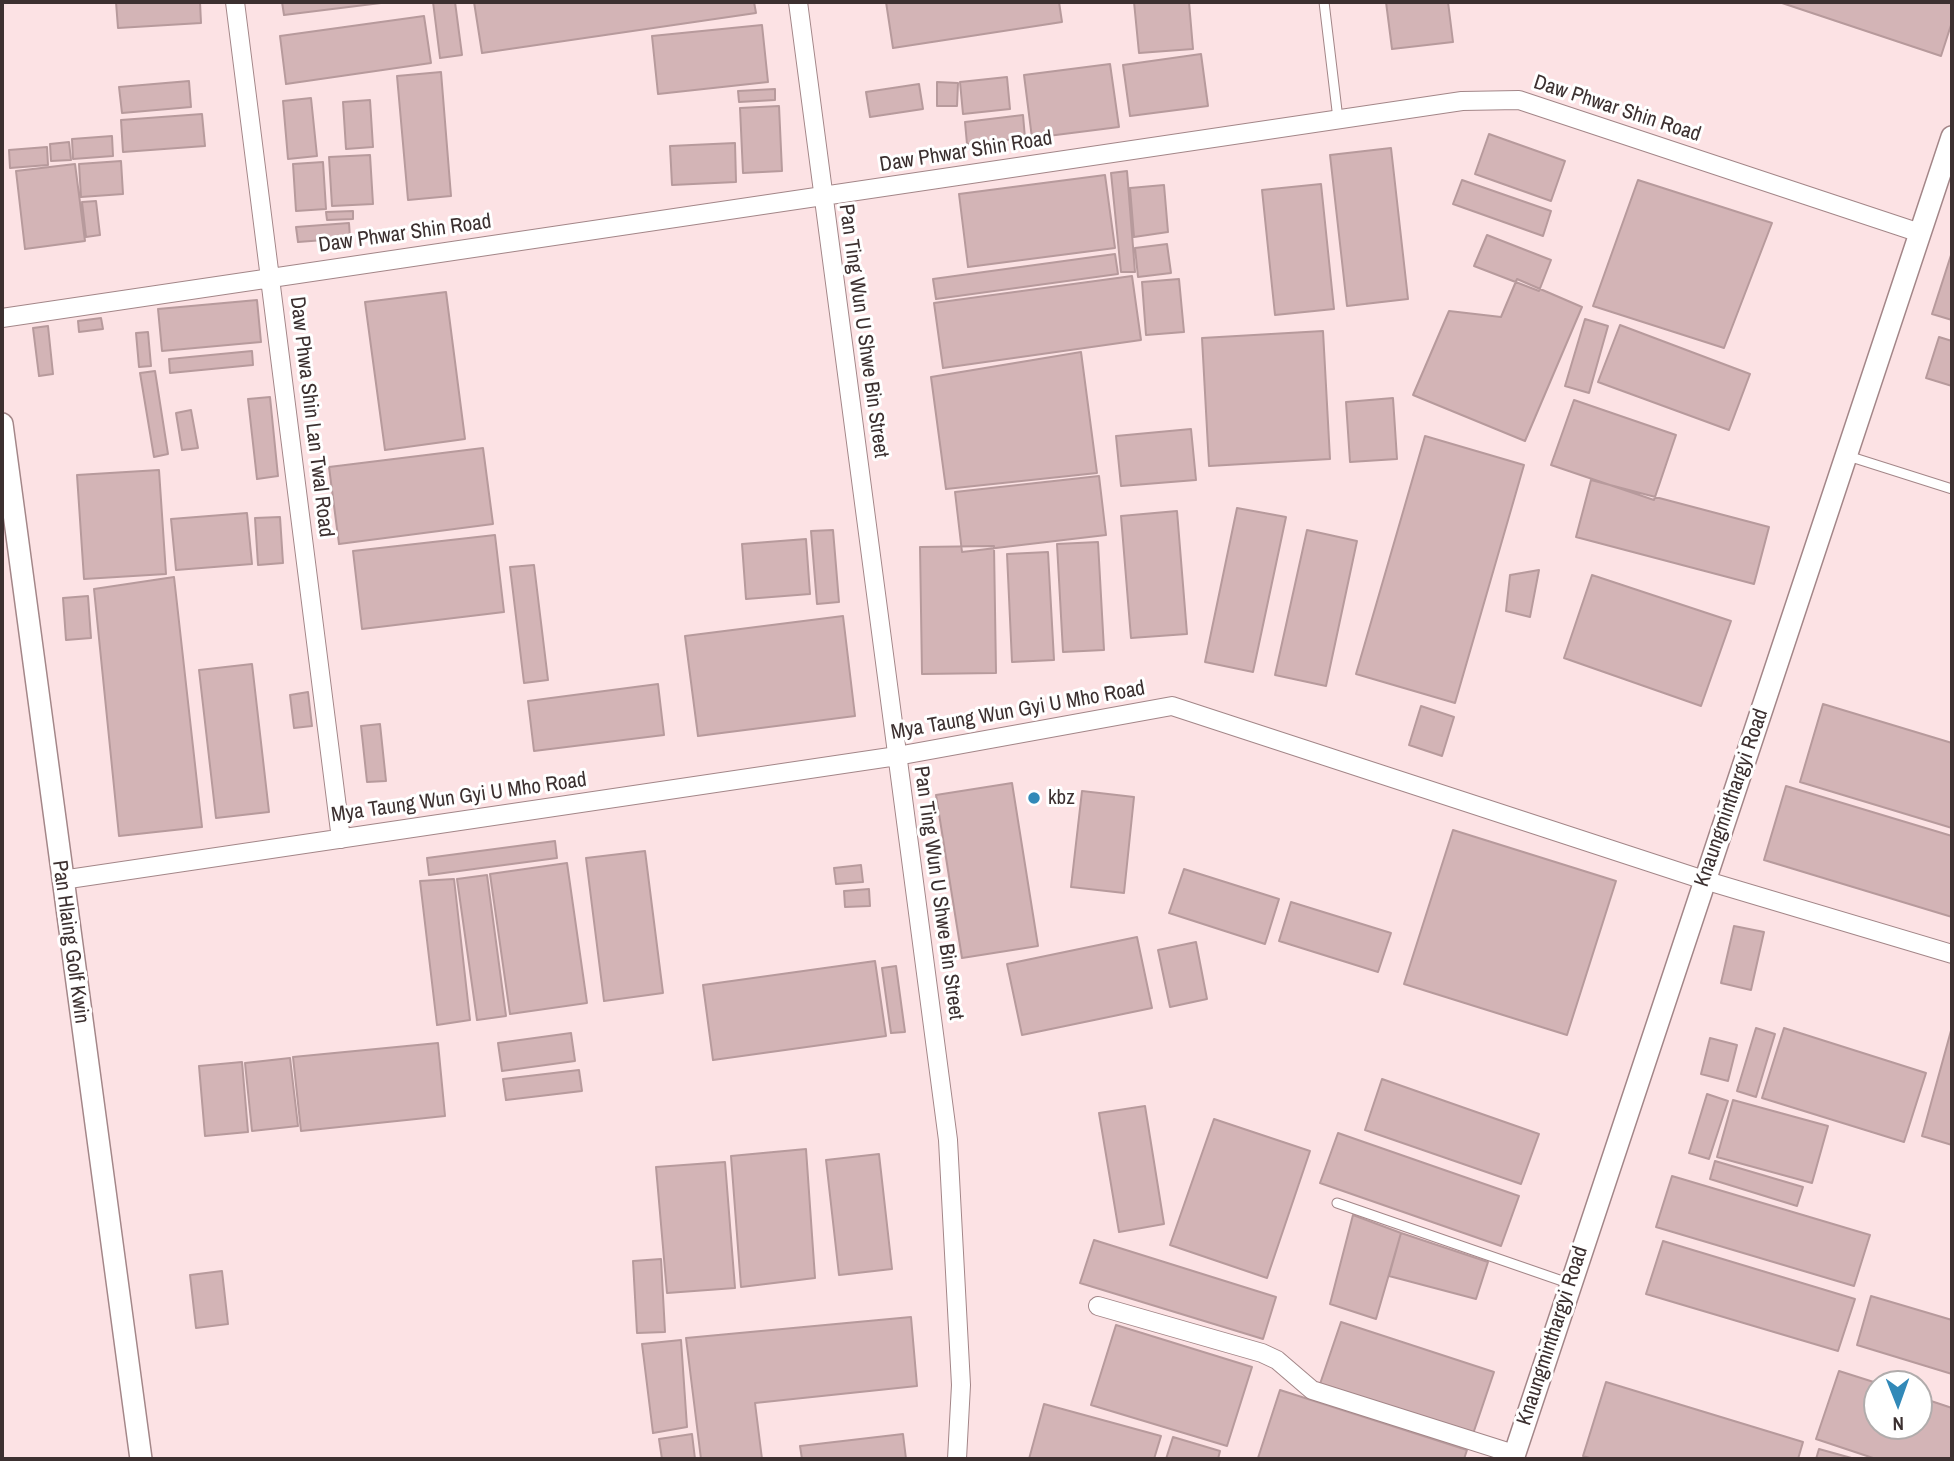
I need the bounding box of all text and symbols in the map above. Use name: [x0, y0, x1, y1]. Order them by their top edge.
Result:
street label: Daw Phwar Shin Road: [1530, 70, 1704, 148]
street label: Daw Phwar Shin Road: [878, 126, 1054, 178]
street label: Pan Ting Wun U Shwe Bin Street: [833, 203, 893, 459]
street label: Daw Phwar Shin Road: [317, 209, 493, 259]
street label: Daw Phwa Shin Lan Twal Road: [284, 295, 338, 539]
street label: Mya Taung Wun Gyi U Mho Road: [889, 676, 1147, 746]
street label: Knaungminthargyi Road: [1690, 706, 1774, 890]
street label: Pan Ting Wun U Shwe Bin Street: [908, 765, 968, 1021]
street label: Mya Taung Wun Gyi U Mho Road: [330, 768, 588, 828]
place label: kbz: [1048, 785, 1075, 811]
marker: kbz: [1026, 790, 1042, 806]
street label: Pan Hlaing Golf Kwin: [46, 859, 94, 1025]
street label: Knaungminthargyi Road: [1512, 1243, 1594, 1429]
north arrow: [1863, 1370, 1933, 1440]
text: N: [1892, 1411, 1904, 1437]

